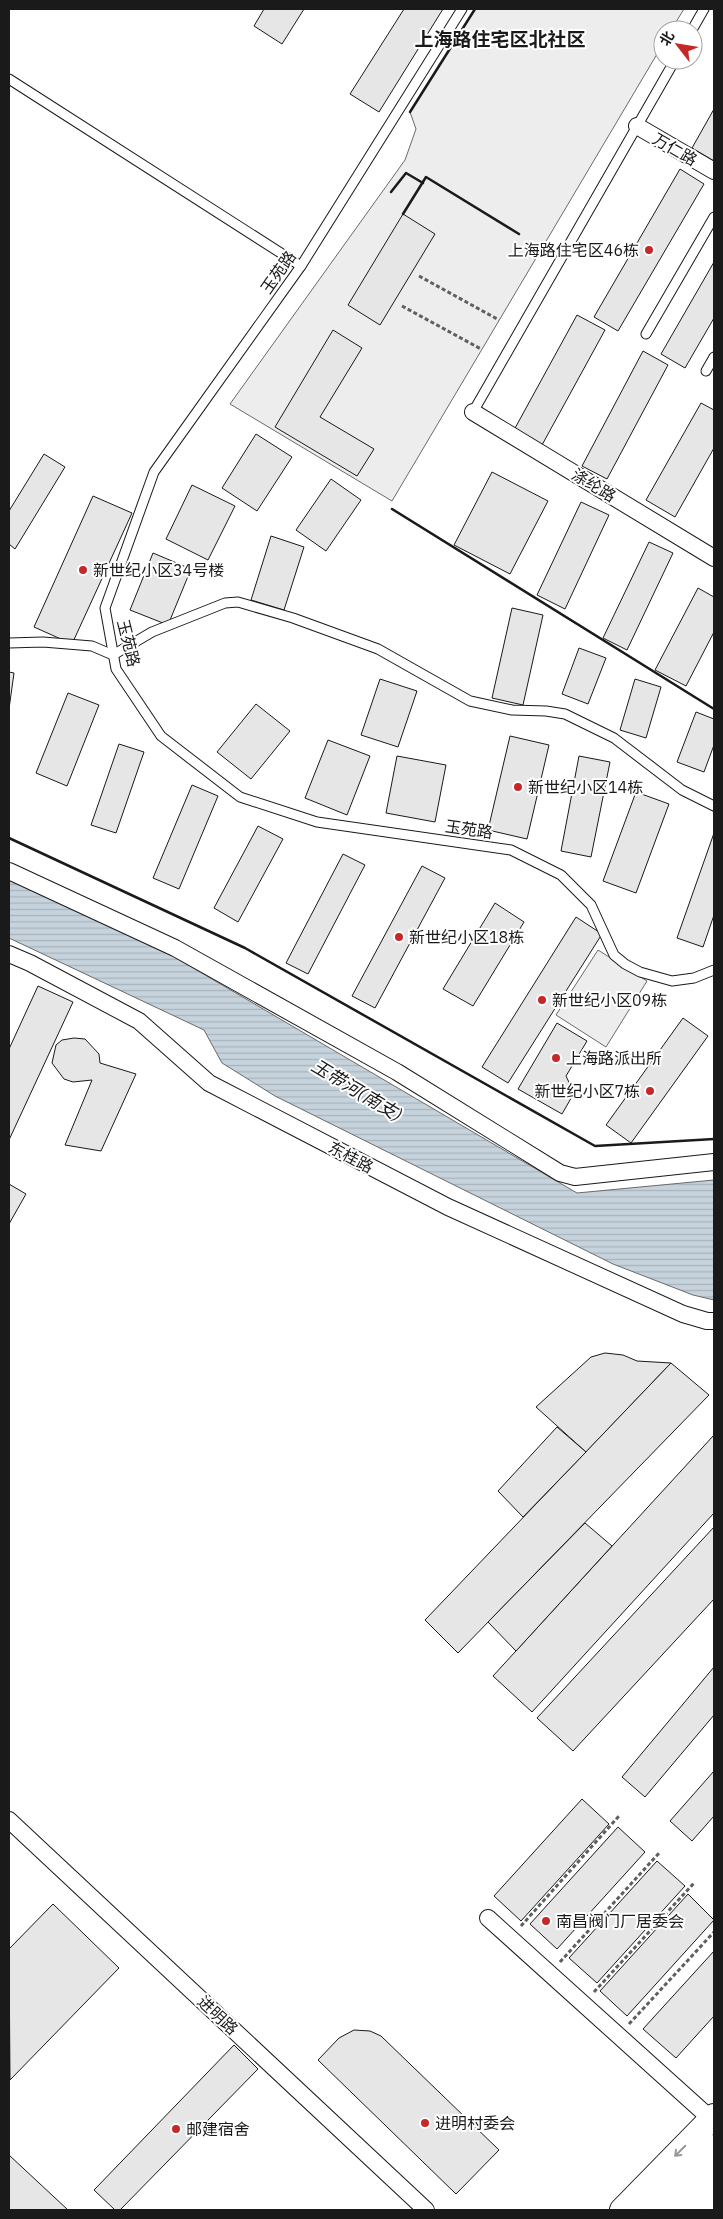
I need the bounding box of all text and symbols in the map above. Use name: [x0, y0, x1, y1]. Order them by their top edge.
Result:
north arrow: [653, 20, 703, 70]
district label: 上海路住宅区北社区: [414, 27, 586, 51]
text: 北: [656, 28, 678, 49]
street label: 万仁路: [649, 128, 701, 170]
place label: 上海路住宅区46栋: [508, 240, 639, 260]
marker: 上海路住宅区46栋: [643, 244, 655, 256]
street label: 玉苑路: [256, 247, 300, 297]
street label: 涤纶路: [568, 464, 620, 506]
place label: 新世纪小区34号楼: [93, 560, 224, 580]
marker: 新世纪小区34号楼: [77, 564, 89, 576]
street label: 玉苑路: [113, 617, 145, 669]
place label: 新世纪小区14栋: [528, 777, 643, 797]
marker: 新世纪小区14栋: [512, 781, 524, 793]
street label: 玉苑路: [444, 816, 494, 842]
place label: 新世纪小区18栋: [409, 927, 524, 947]
marker: 新世纪小区18栋: [393, 931, 405, 943]
place label: 新世纪小区09栋: [552, 990, 667, 1010]
marker: 新世纪小区09栋: [536, 994, 548, 1006]
place label: 上海路派出所: [566, 1048, 662, 1068]
marker: 上海路派出所: [550, 1052, 562, 1064]
water label: 玉带河(南支): [307, 1054, 407, 1126]
place label: 新世纪小区7栋: [534, 1081, 640, 1101]
marker: 新世纪小区7栋: [644, 1085, 656, 1097]
street label: 东桂路: [325, 1137, 377, 1177]
place label: 南昌阀门厂居委会: [556, 1911, 684, 1931]
marker: 南昌阀门厂居委会: [540, 1915, 552, 1927]
street label: 进明路: [194, 1991, 242, 2039]
place label: 进明村委会: [435, 2113, 515, 2133]
marker: 进明村委会: [419, 2117, 431, 2129]
place label: 邮建宿舍: [186, 2119, 250, 2139]
marker: 邮建宿舍: [170, 2123, 182, 2135]
one-way arrow: [674, 2144, 686, 2157]

